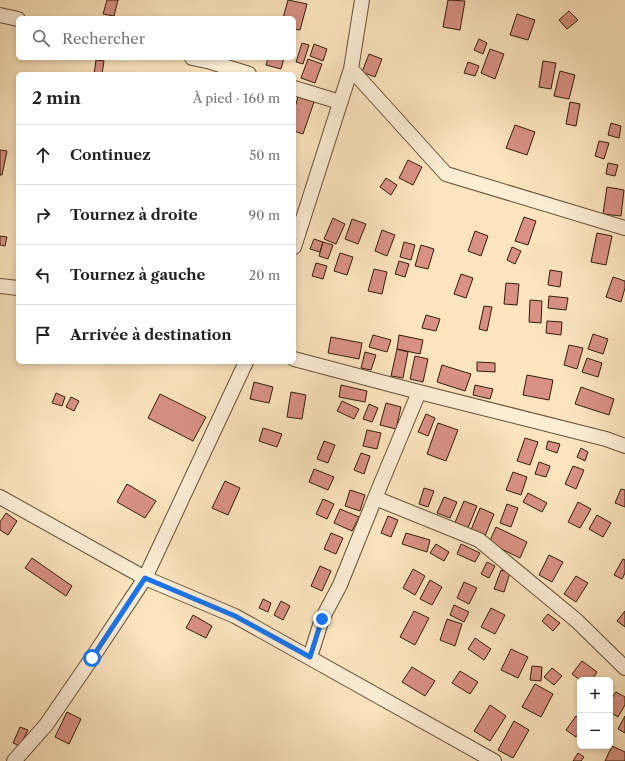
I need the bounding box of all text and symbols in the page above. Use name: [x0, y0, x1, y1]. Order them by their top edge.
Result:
search box: [16, 16, 296, 60]
icon: search: [30, 27, 52, 49]
text: Rechercher: [62, 29, 145, 48]
text: 2 min: [32, 88, 81, 108]
text: À pied · 160 m: [193, 90, 280, 106]
icon: ahead: [32, 144, 54, 166]
text: Continuez: [70, 145, 151, 164]
text: 50 m: [249, 147, 280, 163]
icon: right: [32, 204, 54, 226]
text: Tournez à droite: [70, 205, 198, 224]
text: 90 m: [249, 207, 280, 223]
icon: left: [32, 264, 54, 286]
text: Tournez à gauche: [70, 265, 206, 284]
text: 20 m: [249, 267, 280, 283]
icon: arrive: [32, 324, 54, 346]
text: Arrivée à destination: [70, 325, 232, 344]
route end: [313, 610, 331, 628]
route start: [83, 649, 101, 667]
map controls: [577, 677, 613, 749]
button: +: [577, 677, 613, 713]
button: −: [577, 713, 613, 749]

